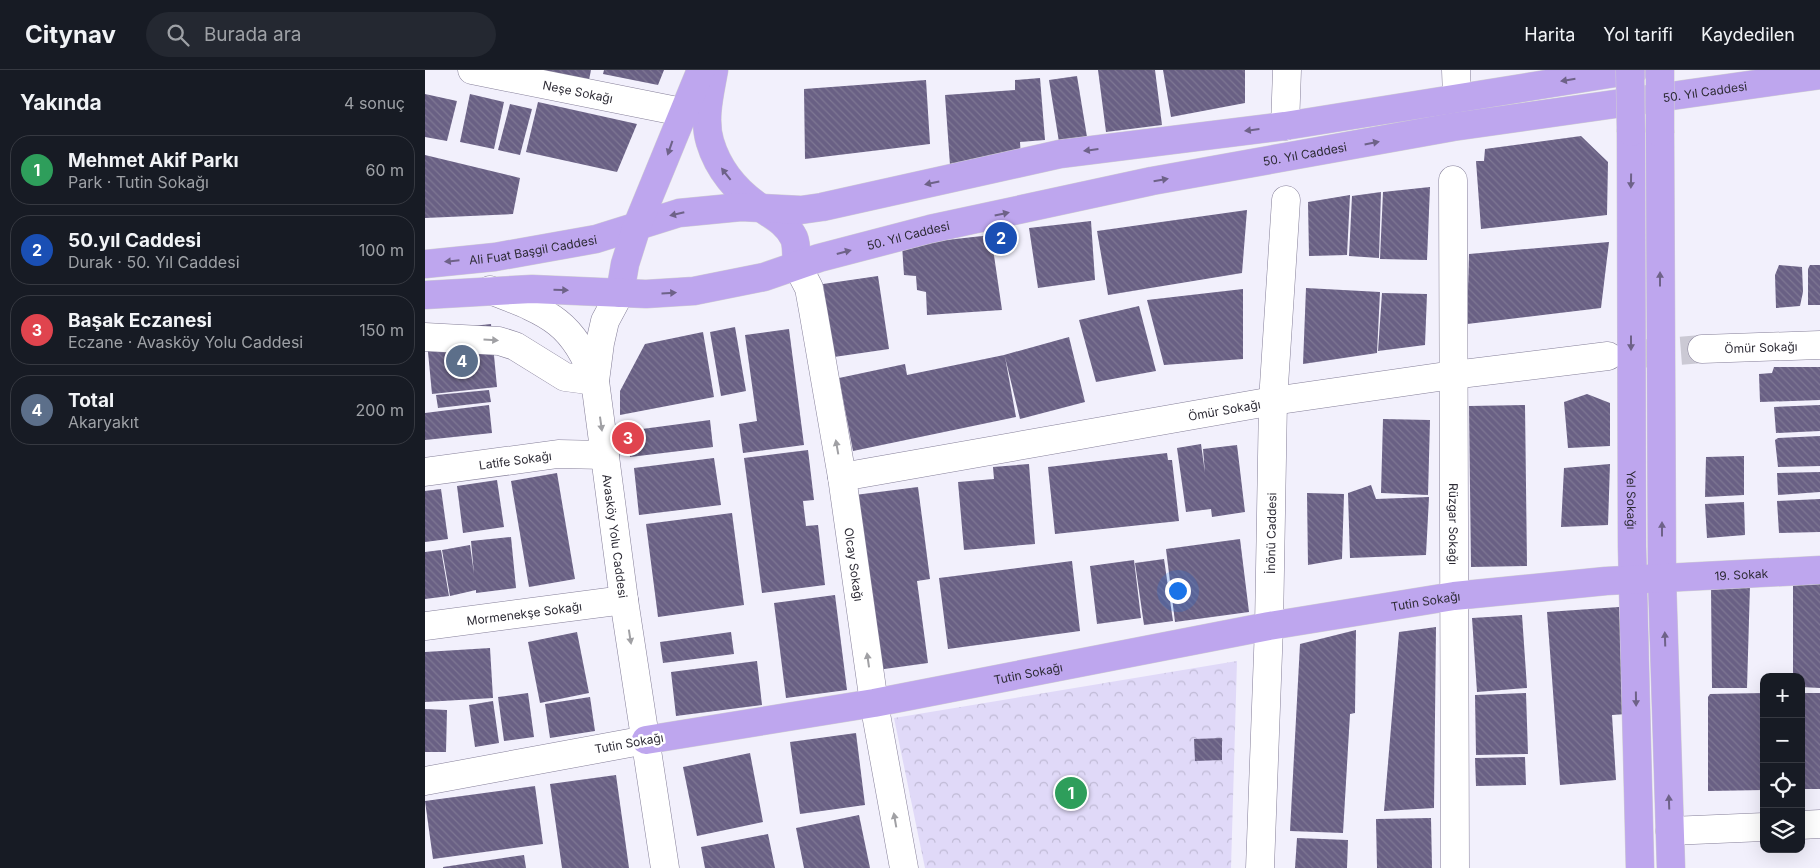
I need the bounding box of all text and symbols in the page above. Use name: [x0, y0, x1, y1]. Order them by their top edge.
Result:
search box: [146, 12, 496, 57]
text: Citynav: [25, 20, 116, 49]
icon: search: [164, 21, 192, 49]
text: Burada ara: [204, 23, 302, 46]
text: Harita: [1524, 24, 1575, 45]
text: Yol tarifi: [1603, 24, 1673, 45]
text: Kaydedilen: [1701, 24, 1795, 45]
street label: Neşe Sokağı: [541, 77, 614, 106]
one-way arrow: [1560, 77, 1576, 85]
street label: 50. Yıl Caddesi: [1662, 78, 1748, 105]
text: Yakında: [20, 90, 102, 115]
text: 4 sonuç: [344, 93, 405, 113]
one-way arrow: [1244, 126, 1260, 134]
one-way arrow: [1365, 138, 1381, 146]
street label: 50. Yıl Caddesi: [1262, 139, 1348, 168]
one-way arrow: [666, 140, 673, 155]
one-way arrow: [1083, 146, 1099, 154]
text: Mehmet Akif Parkı: [68, 149, 239, 172]
text: 1: [34, 160, 40, 180]
text: 60 m: [365, 160, 404, 180]
one-way arrow: [720, 168, 731, 181]
text: Park · Tutin Sokağı: [68, 172, 209, 192]
one-way arrow: [1627, 173, 1635, 189]
one-way arrow: [1153, 176, 1169, 184]
one-way arrow: [923, 179, 939, 187]
one-way arrow: [994, 209, 1010, 217]
one-way arrow: [670, 210, 685, 218]
street label: 50. Yıl Caddesi: [865, 217, 951, 253]
pin: 2: [985, 219, 1017, 257]
text: 50.yıl Caddesi: [68, 229, 201, 252]
street label: Ali Fuat Başgil Caddesi: [468, 231, 598, 267]
text: 2: [32, 240, 42, 260]
text: 100 m: [359, 240, 404, 260]
one-way arrow: [836, 248, 851, 256]
text: Durak · 50. Yıl Caddesi: [68, 252, 240, 272]
one-way arrow: [444, 257, 460, 265]
one-way arrow: [1656, 271, 1664, 287]
one-way arrow: [553, 286, 569, 294]
one-way arrow: [661, 288, 677, 296]
text: Başak Eczanesi: [68, 309, 212, 332]
text: 3: [32, 320, 42, 340]
text: 150 m: [359, 320, 404, 340]
text: Eczane · Avasköy Yolu Caddesi: [68, 332, 303, 352]
one-way arrow: [1627, 336, 1635, 352]
one-way arrow: [483, 337, 499, 345]
street label: Ömür Sokağı: [1724, 338, 1798, 356]
pin: 4: [446, 342, 478, 380]
text: Total: [68, 389, 114, 412]
street label: Ömür Sokağı: [1187, 396, 1261, 423]
text: 4: [32, 400, 42, 420]
text: 200 m: [356, 400, 404, 420]
text: Akaryakıt: [68, 412, 139, 432]
one-way arrow: [597, 417, 605, 433]
pin: 3: [612, 419, 644, 457]
one-way arrow: [832, 439, 840, 455]
street label: Latife Sokağı: [478, 447, 553, 472]
street label: Yel Sokağı: [1624, 470, 1639, 530]
street label: Avasköy Yolu Caddesi: [600, 473, 631, 599]
street label: Rüzgar Sokağı: [1446, 483, 1462, 565]
street label: İnönü Caddesi: [1262, 492, 1279, 574]
one-way arrow: [1658, 521, 1666, 537]
street label: Olcay Sokağı: [842, 527, 867, 602]
street label: 19. Sokak: [1714, 565, 1769, 583]
your location: [1165, 578, 1191, 604]
street label: Tutin Sokağı: [1390, 588, 1461, 614]
street label: Mormenekşe Sokağı: [466, 598, 583, 628]
one-way arrow: [626, 630, 634, 646]
one-way arrow: [1660, 631, 1668, 647]
one-way arrow: [863, 652, 871, 668]
street label: Tutin Sokağı: [992, 659, 1064, 687]
map controls: [1760, 673, 1805, 853]
button: +: [1760, 673, 1805, 718]
one-way arrow: [1632, 691, 1640, 707]
button: −: [1760, 718, 1805, 763]
street label: Tutin Sokağı: [593, 730, 665, 756]
button: locate: [1760, 763, 1805, 808]
pin: 1: [1055, 774, 1087, 812]
one-way arrow: [1665, 794, 1673, 810]
button: layers: [1760, 808, 1805, 853]
one-way arrow: [891, 812, 899, 828]

